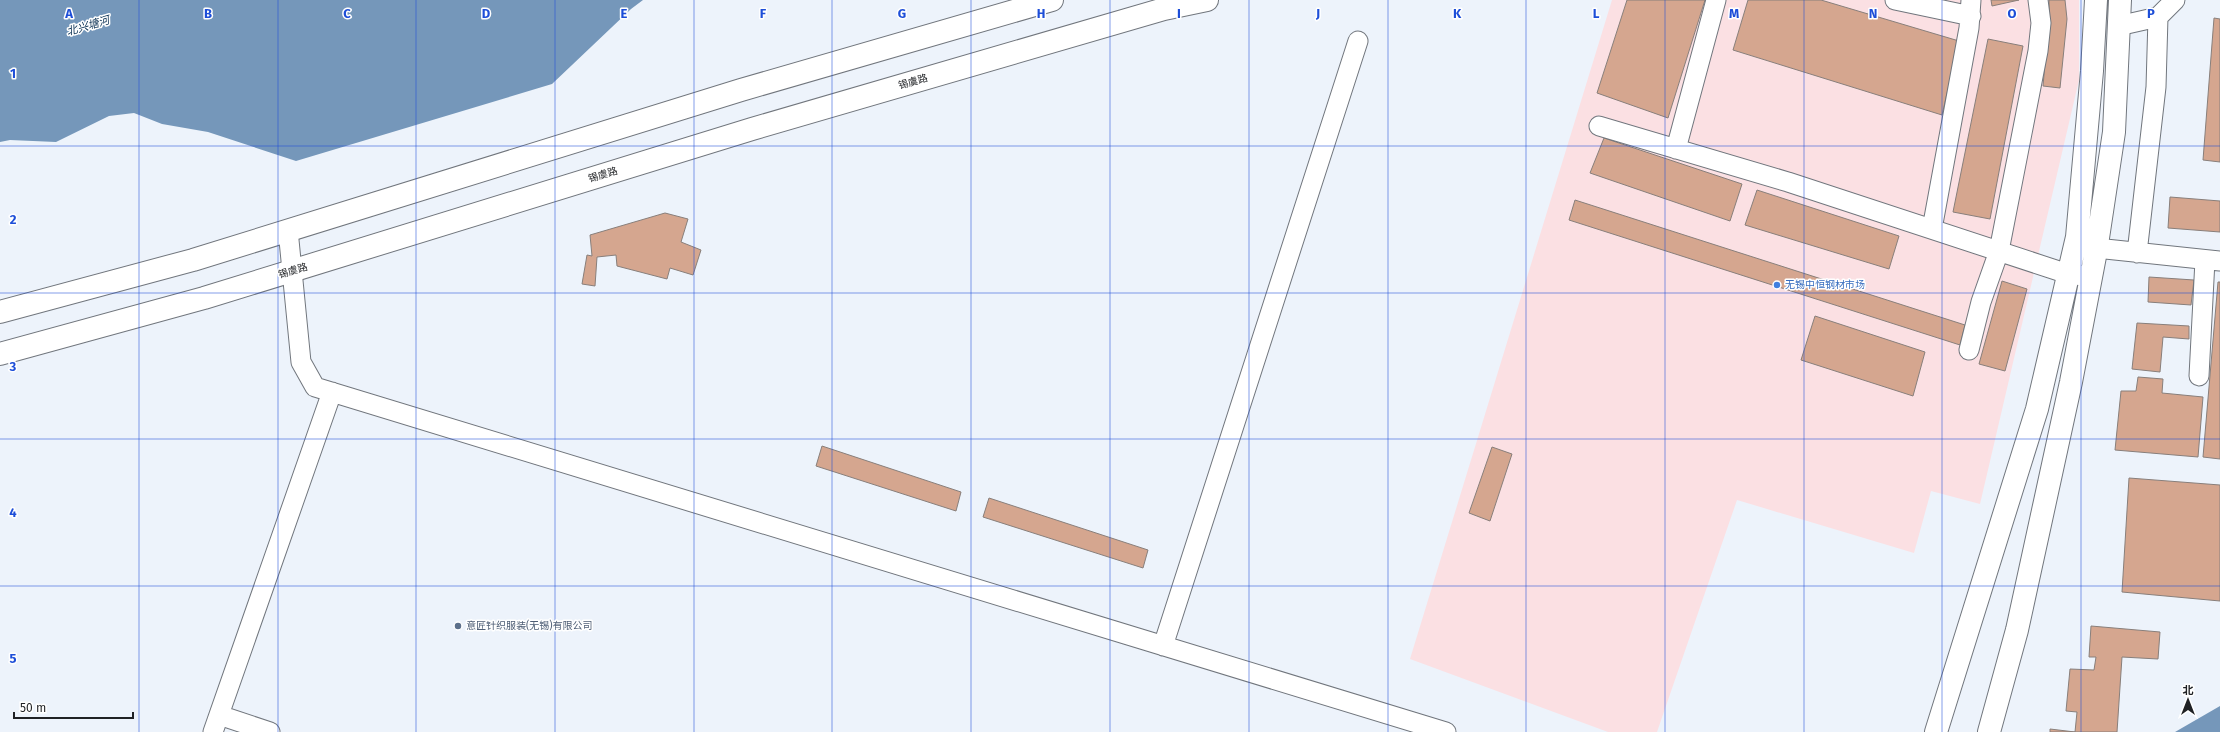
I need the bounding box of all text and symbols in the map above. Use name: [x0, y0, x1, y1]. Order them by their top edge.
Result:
text: A: [64, 6, 73, 21]
text: B: [204, 6, 212, 21]
text: C: [343, 6, 351, 21]
text: D: [482, 6, 491, 21]
text: E: [621, 6, 628, 21]
text: F: [760, 6, 767, 21]
text: G: [898, 6, 906, 21]
text: H: [1037, 6, 1045, 21]
text: I: [1177, 6, 1181, 21]
text: J: [1315, 6, 1320, 21]
text: K: [1453, 6, 1462, 21]
text: L: [1593, 6, 1600, 21]
text: M: [1729, 6, 1739, 21]
text: N: [1869, 6, 1877, 21]
text: O: [2008, 6, 2017, 21]
text: P: [2147, 6, 2155, 21]
water label: 北兴塘河: [65, 13, 113, 38]
text: 1: [10, 66, 16, 81]
street label: 锡虞路: [897, 72, 929, 92]
street label: 锡虞路: [587, 165, 619, 185]
text: 2: [10, 212, 17, 227]
street label: 锡虞路: [277, 261, 309, 281]
place label: 无锡中恒钢材市场: [1785, 279, 1865, 291]
marker: 无锡中恒钢材市场: [1772, 280, 1782, 290]
text: 3: [9, 359, 17, 374]
text: 4: [9, 505, 17, 520]
place label: 意匠针织服装(无锡)有限公司: [466, 619, 592, 632]
marker: 意匠针织服装(无锡)有限公司: [453, 621, 463, 631]
text: 5: [10, 651, 17, 666]
north arrow: [2168, 680, 2208, 720]
text: 北: [2183, 684, 2194, 697]
scale bar: [14, 694, 133, 720]
text: 50 m: [20, 701, 46, 715]

